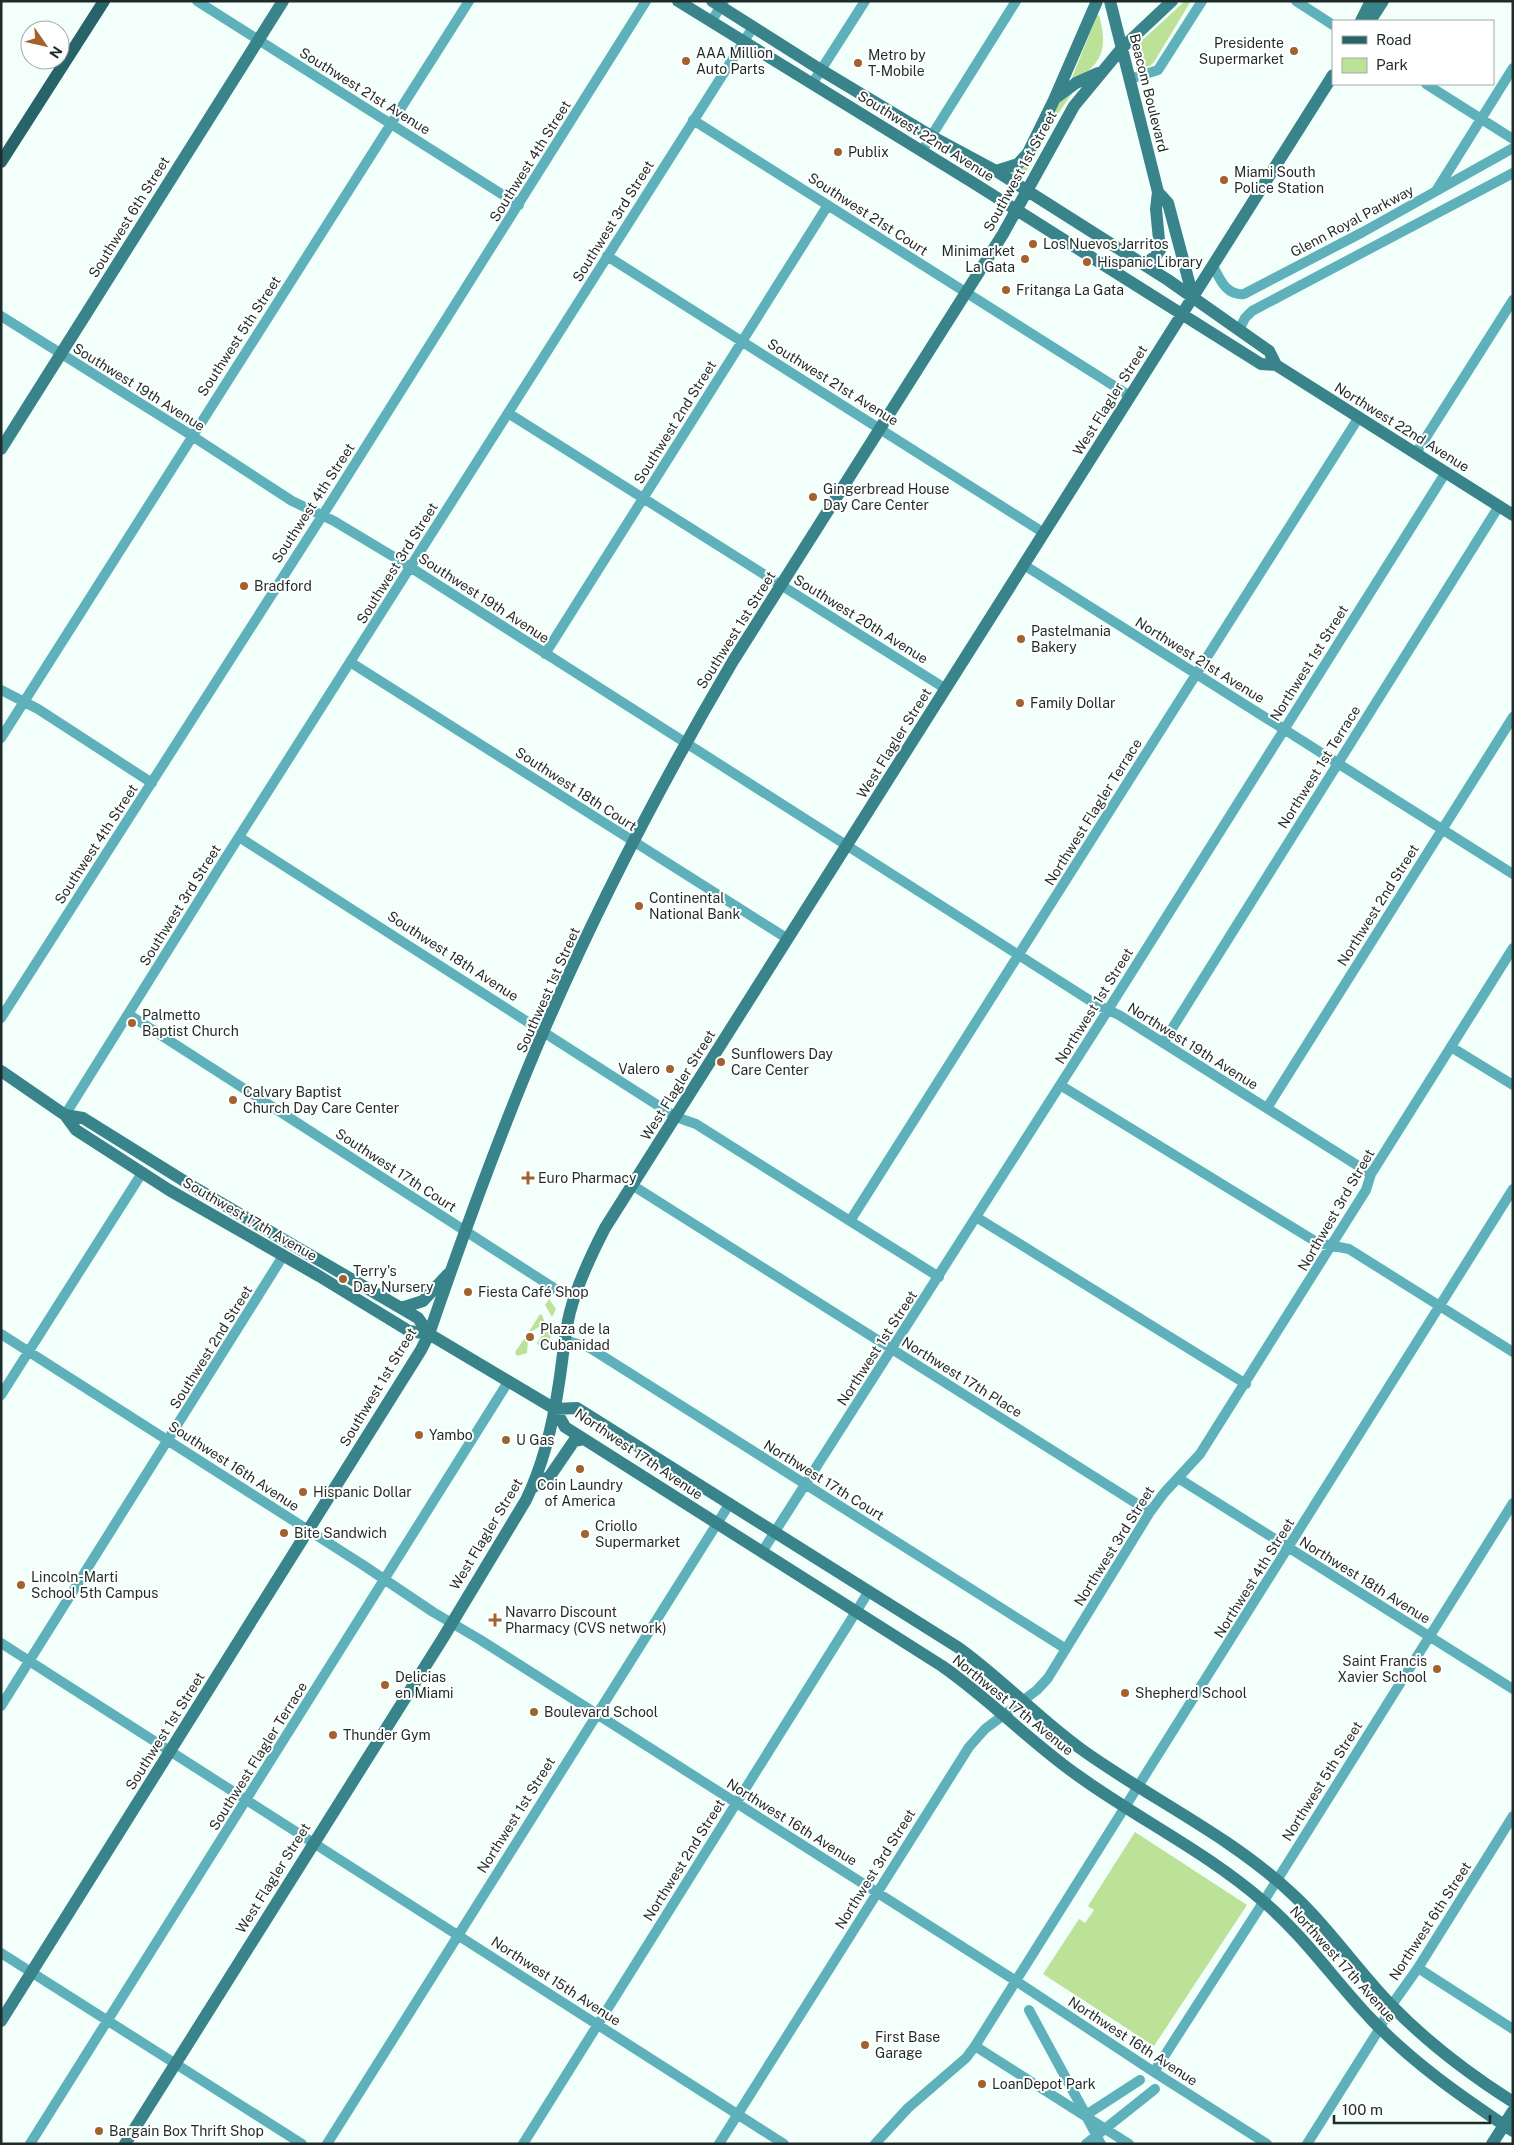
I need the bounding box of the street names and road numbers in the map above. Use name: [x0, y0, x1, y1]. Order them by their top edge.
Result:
street label: Beacom Boulevard: [1127, 32, 1171, 154]
street label: Southwest 21st Avenue: [297, 44, 433, 138]
street label: Southwest 22nd Avenue: [855, 87, 997, 185]
street label: Southwest 4th Street: [486, 98, 574, 224]
street label: Southwest 1st Street: [980, 108, 1060, 234]
street label: Southwest 6th Street: [85, 154, 173, 280]
street label: Southwest 3rd Street: [569, 157, 657, 285]
street label: Southwest 21st Court: [805, 169, 931, 259]
street label: Glenn Royal Parkway: [1288, 181, 1417, 260]
street label: Southwest 5th Street: [194, 273, 284, 399]
street label: Southwest 21st Avenue: [765, 335, 901, 429]
street label: Southwest 19th Avenue: [70, 340, 208, 434]
street label: West Flagler Street: [1070, 342, 1150, 458]
street label: Southwest 2nd Street: [631, 357, 719, 487]
street label: Northwest 22nd Avenue: [1332, 379, 1472, 475]
street label: Southwest 4th Street: [268, 440, 358, 566]
street label: Southwest 3rd Street: [353, 499, 441, 627]
street label: Southwest 19th Avenue: [416, 550, 552, 646]
street label: Southwest 1st Street: [693, 568, 779, 692]
street label: Southwest 20th Avenue: [791, 571, 931, 667]
street label: Northwest 1st Street: [1267, 602, 1351, 724]
street label: Northwest 21st Avenue: [1132, 614, 1268, 706]
street label: West Flagler Street: [854, 685, 934, 801]
street label: Northwest 1st Terrace: [1275, 702, 1363, 831]
street label: Northwest Flagler Terrace: [1041, 736, 1145, 888]
street label: Southwest 18th Court: [512, 744, 640, 834]
street label: Southwest 4th Street: [51, 781, 141, 907]
street label: Southwest 3rd Street: [136, 841, 224, 969]
street label: Northwest 2nd Street: [1334, 841, 1422, 969]
street label: Southwest 18th Avenue: [385, 908, 522, 1004]
street label: Southwest 1st Street: [513, 925, 583, 1055]
street label: Northwest 1st Street: [1052, 945, 1136, 1067]
street label: Northwest 19th Avenue: [1125, 999, 1261, 1093]
street label: West Flagler Street: [638, 1027, 718, 1143]
street label: Southwest 17th Court: [333, 1125, 459, 1215]
street label: Northwest 3rd Street: [1295, 1146, 1377, 1274]
street label: Southwest 17th Avenue: [180, 1174, 320, 1264]
street label: Southwest 2nd Street: [167, 1282, 255, 1412]
street label: Northwest 1st Street: [834, 1288, 920, 1408]
street label: Southwest 1st Street: [336, 1325, 420, 1449]
street label: Northwest 17th Place: [899, 1333, 1025, 1421]
street label: Northwest 17th Avenue: [572, 1405, 706, 1503]
street label: Southwest 16th Avenue: [166, 1418, 302, 1514]
street label: Northwest 17th Court: [761, 1436, 887, 1524]
street label: West Flagler Street: [446, 1475, 526, 1593]
street label: Northwest 3rd Street: [1071, 1483, 1157, 1609]
street label: Northwest 4th Street: [1211, 1515, 1297, 1641]
street label: Northwest 18th Avenue: [1297, 1533, 1433, 1627]
street label: Northwest 17th Avenue: [949, 1651, 1077, 1759]
street label: Southwest 1st Street: [122, 1669, 208, 1793]
street label: Southwest Flagler Terrace: [206, 1679, 310, 1833]
street label: Northwest 5th Street: [1279, 1718, 1365, 1844]
street label: Northwest 1st Street: [474, 1754, 558, 1876]
street label: Northwest 16th Avenue: [724, 1775, 860, 1869]
street label: Northwest 2nd Street: [640, 1796, 728, 1924]
street label: Northwest 3rd Street: [832, 1806, 918, 1932]
street label: West Flagler Street: [233, 1820, 313, 1936]
street label: Northwest 6th Street: [1386, 1859, 1474, 1983]
street label: Northwest 17th Avenue: [1287, 1903, 1399, 2025]
street label: Northwest 15th Avenue: [488, 1933, 624, 2029]
street label: Northwest 16th Avenue: [1065, 1993, 1201, 2089]

